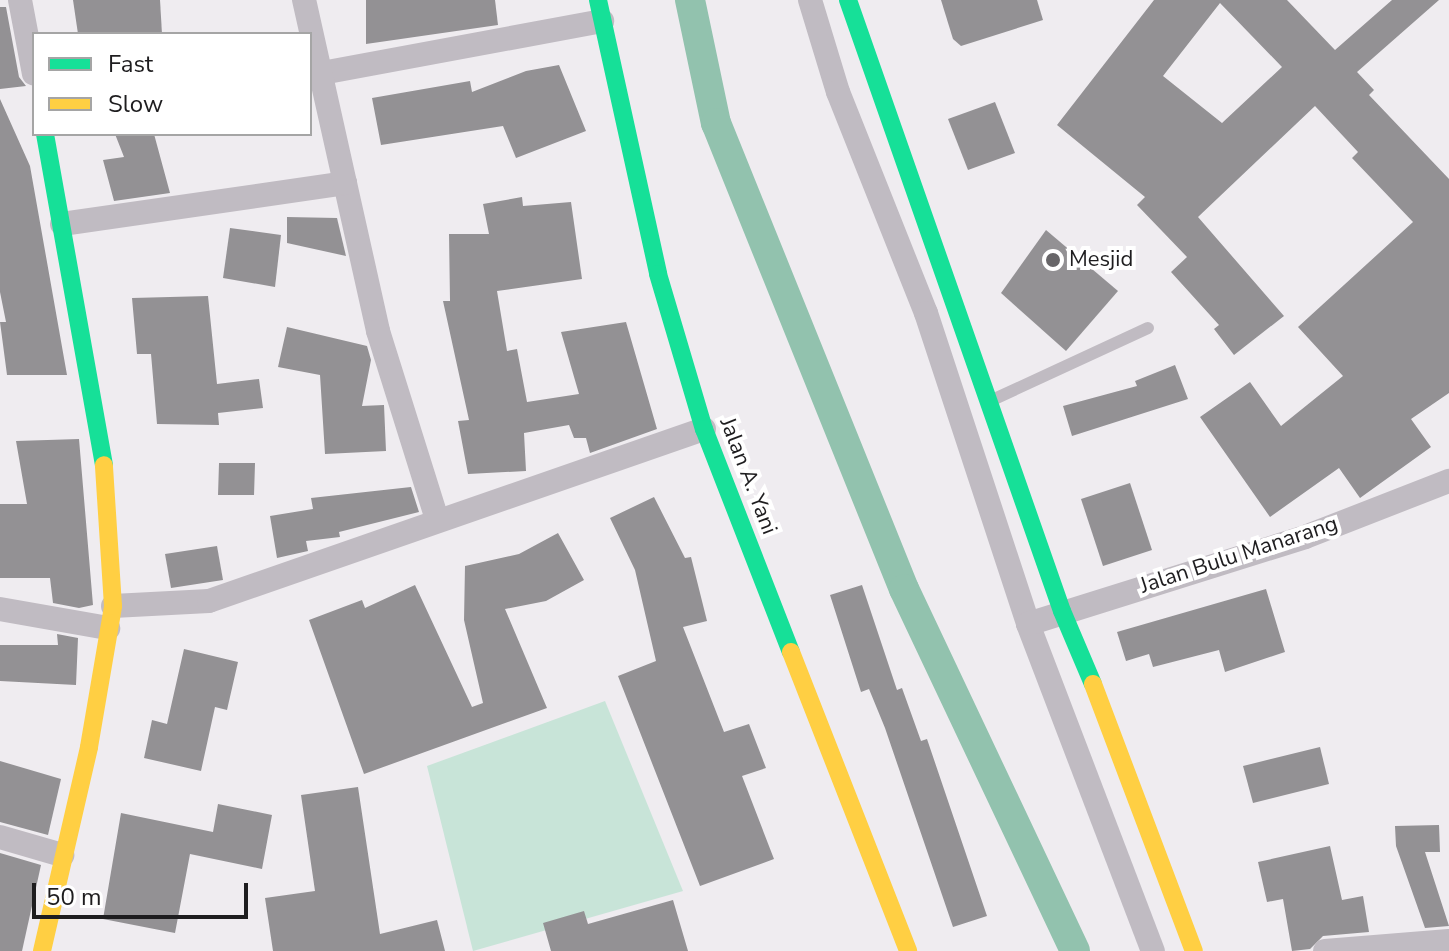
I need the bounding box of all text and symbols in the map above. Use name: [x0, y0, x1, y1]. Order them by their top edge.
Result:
legend: [32, 32, 312, 136]
text: Fast: [108, 48, 153, 80]
text: Slow: [108, 88, 163, 120]
place label: Mesjid: [1069, 247, 1133, 273]
marker: Mesjid: [1044, 251, 1062, 269]
street label: Jalan A. Yani: [714, 414, 782, 538]
street label: Jalan Bulu Manarang: [1137, 511, 1341, 599]
scale bar: [36, 867, 252, 917]
text: 50 m: [46, 881, 102, 913]

